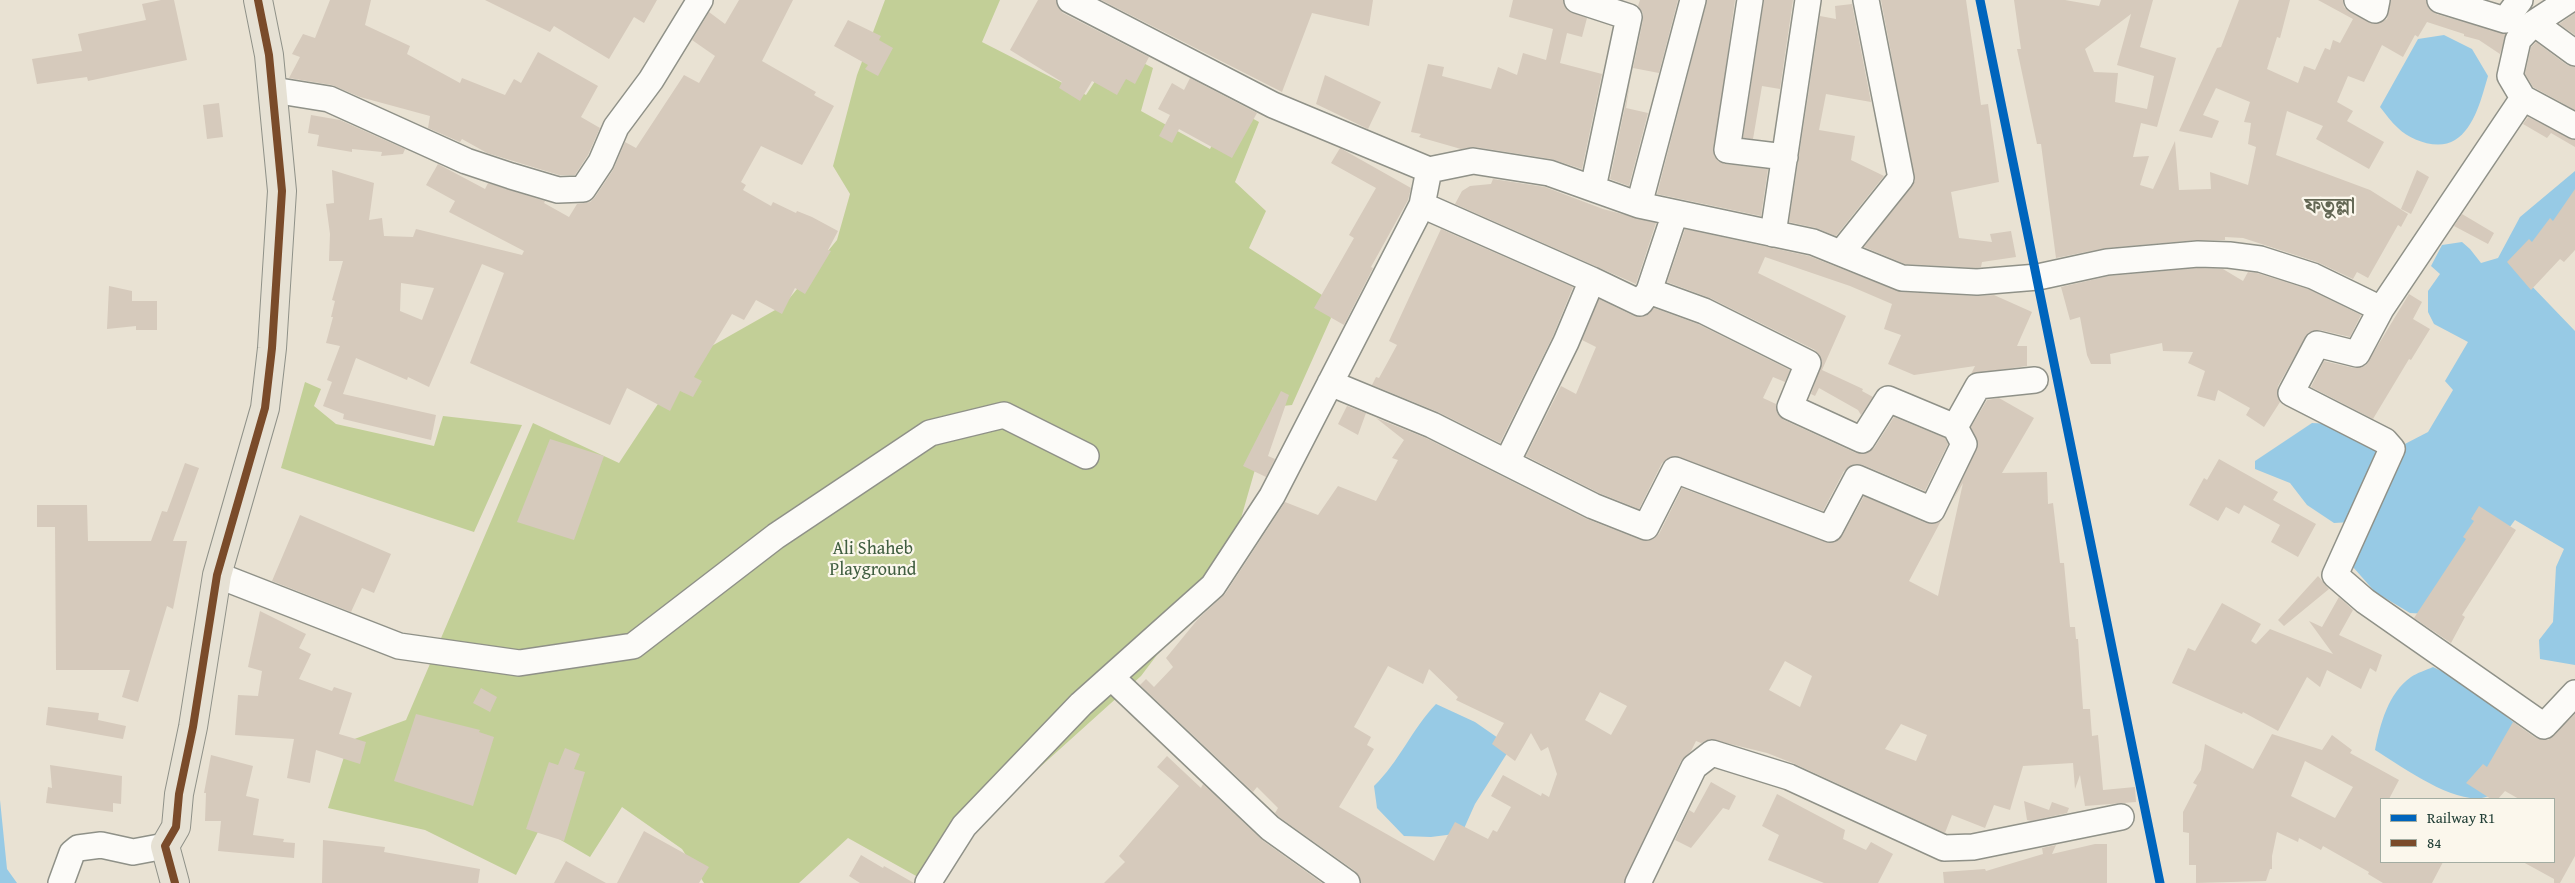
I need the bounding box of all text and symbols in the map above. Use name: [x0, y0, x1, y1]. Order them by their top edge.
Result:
district label: ফতুল্লা: [2305, 194, 2355, 220]
park label: Ali Shaheb Playground: [830, 538, 916, 580]
legend: [2380, 798, 2555, 863]
text: Railway R1: [2427, 807, 2495, 828]
text: 84: [2427, 832, 2441, 853]

